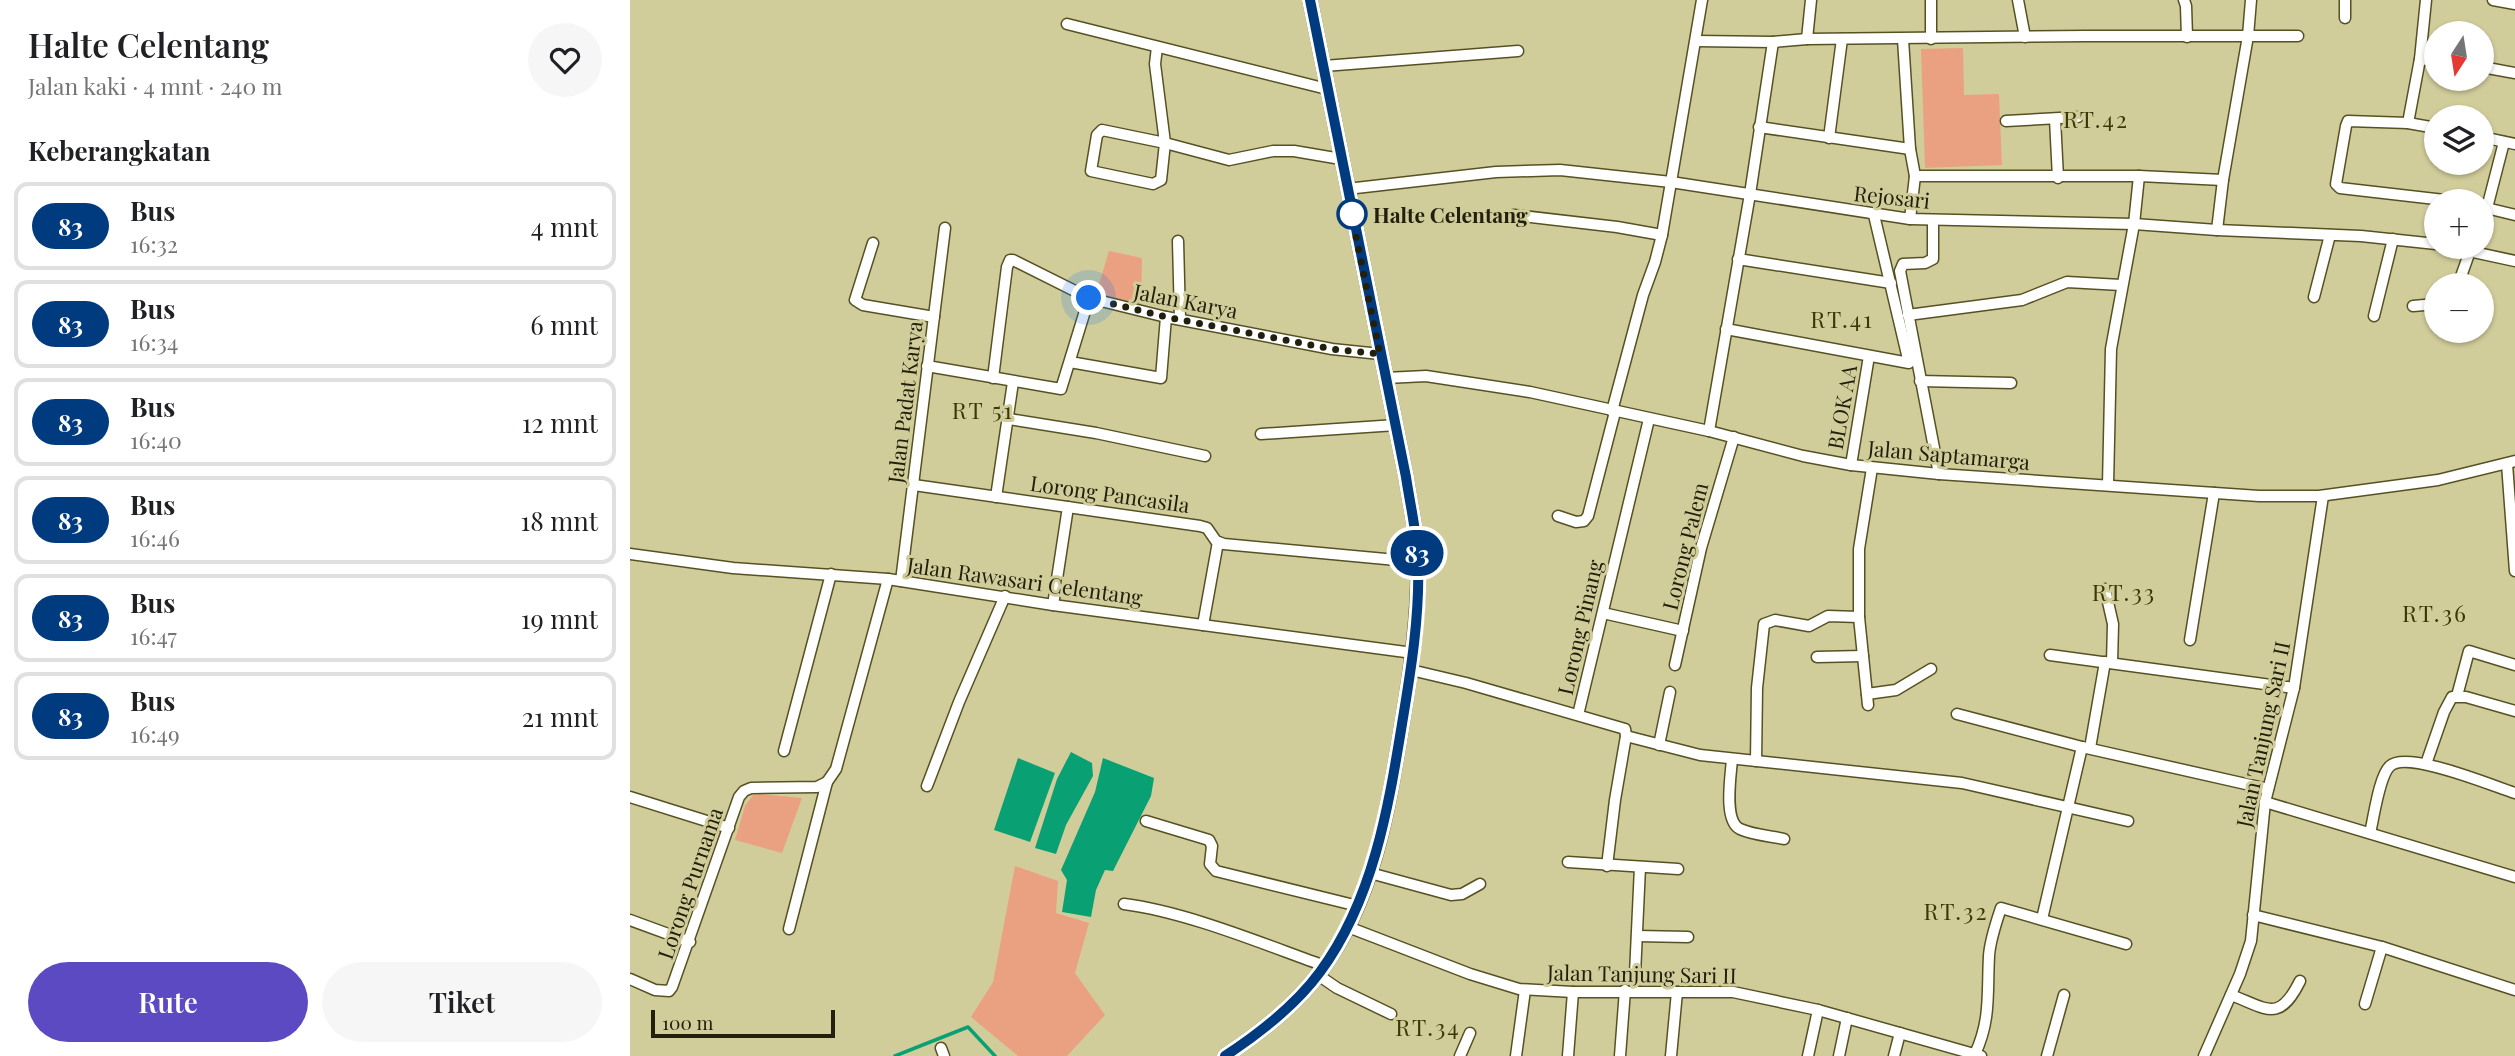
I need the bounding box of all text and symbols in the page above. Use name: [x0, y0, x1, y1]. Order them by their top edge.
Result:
north arrow: [2424, 21, 2494, 91]
map controls: [2424, 21, 2494, 343]
text: Halte Celentang: [28, 22, 269, 66]
button: heart: [528, 23, 602, 97]
text: Jalan kaki · 4 mnt · 240 m: [28, 70, 282, 101]
district label: RT.42: [2063, 103, 2129, 134]
button: layers: [2424, 105, 2494, 175]
text: Keberangkatan: [28, 133, 210, 168]
street label: Rejosari: [1852, 178, 1932, 214]
button: +: [2424, 189, 2494, 259]
text: Bus: [130, 193, 175, 228]
marker: Halte Celentang: [1337, 199, 1367, 229]
place label: Halte Celentang: [1373, 200, 1528, 228]
text: 4 mnt: [531, 209, 598, 244]
text: 83: [58, 210, 83, 242]
text: 16:32: [130, 228, 178, 259]
button: −: [2424, 273, 2494, 343]
street label: Jalan Karya: [1131, 276, 1241, 324]
your location: [1071, 280, 1106, 315]
text: Bus: [130, 291, 175, 326]
district label: RT.41: [1810, 303, 1874, 334]
text: 6 mnt: [530, 307, 598, 342]
text: 83: [58, 308, 83, 340]
street label: Jalan Padat Karya: [880, 319, 928, 486]
text: 16:34: [130, 326, 178, 357]
street label: BLOK AA: [1820, 362, 1862, 451]
text: Bus: [130, 389, 175, 424]
district label: RT 51: [952, 394, 1014, 425]
text: 12 mnt: [522, 405, 598, 440]
text: 83: [58, 406, 83, 438]
text: 16:40: [130, 424, 182, 455]
street label: Jalan Saptamarga: [1866, 433, 2032, 475]
street label: Lorong Pancasila: [1028, 468, 1192, 518]
street label: Lorong Palem: [1655, 479, 1713, 613]
text: Bus: [130, 487, 175, 522]
text: 18 mnt: [521, 503, 598, 538]
text: 83: [58, 504, 83, 536]
text: 16:46: [130, 522, 180, 553]
line badge: 83: [1386, 530, 1448, 576]
text: 83: [1405, 537, 1429, 569]
street label: Jalan Rawasari Celentang: [904, 549, 1145, 610]
street label: Lorong Pinang: [1550, 557, 1608, 697]
district label: RT.33: [2092, 576, 2156, 607]
text: Bus: [130, 585, 175, 620]
district label: RT.36: [2402, 597, 2468, 628]
text: 19 mnt: [521, 601, 598, 636]
text: 83: [58, 602, 83, 634]
text: 16:47: [130, 620, 177, 651]
street label: Jalan Tanjung Sari II: [2228, 638, 2295, 831]
text: Bus: [130, 683, 175, 718]
text: 21 mnt: [522, 699, 598, 734]
text: 83: [58, 700, 83, 732]
text: 16:49: [130, 718, 180, 749]
street label: Lorong Purnama: [650, 803, 728, 963]
district label: RT.32: [1924, 895, 1989, 926]
street label: Jalan Tanjung Sari II: [1546, 957, 1737, 989]
button: Rute: [28, 962, 308, 1042]
button: Tiket: [322, 962, 602, 1042]
scale bar: [651, 1007, 835, 1039]
text: 100 m: [662, 1009, 713, 1035]
district label: RT.34: [1395, 1011, 1461, 1042]

